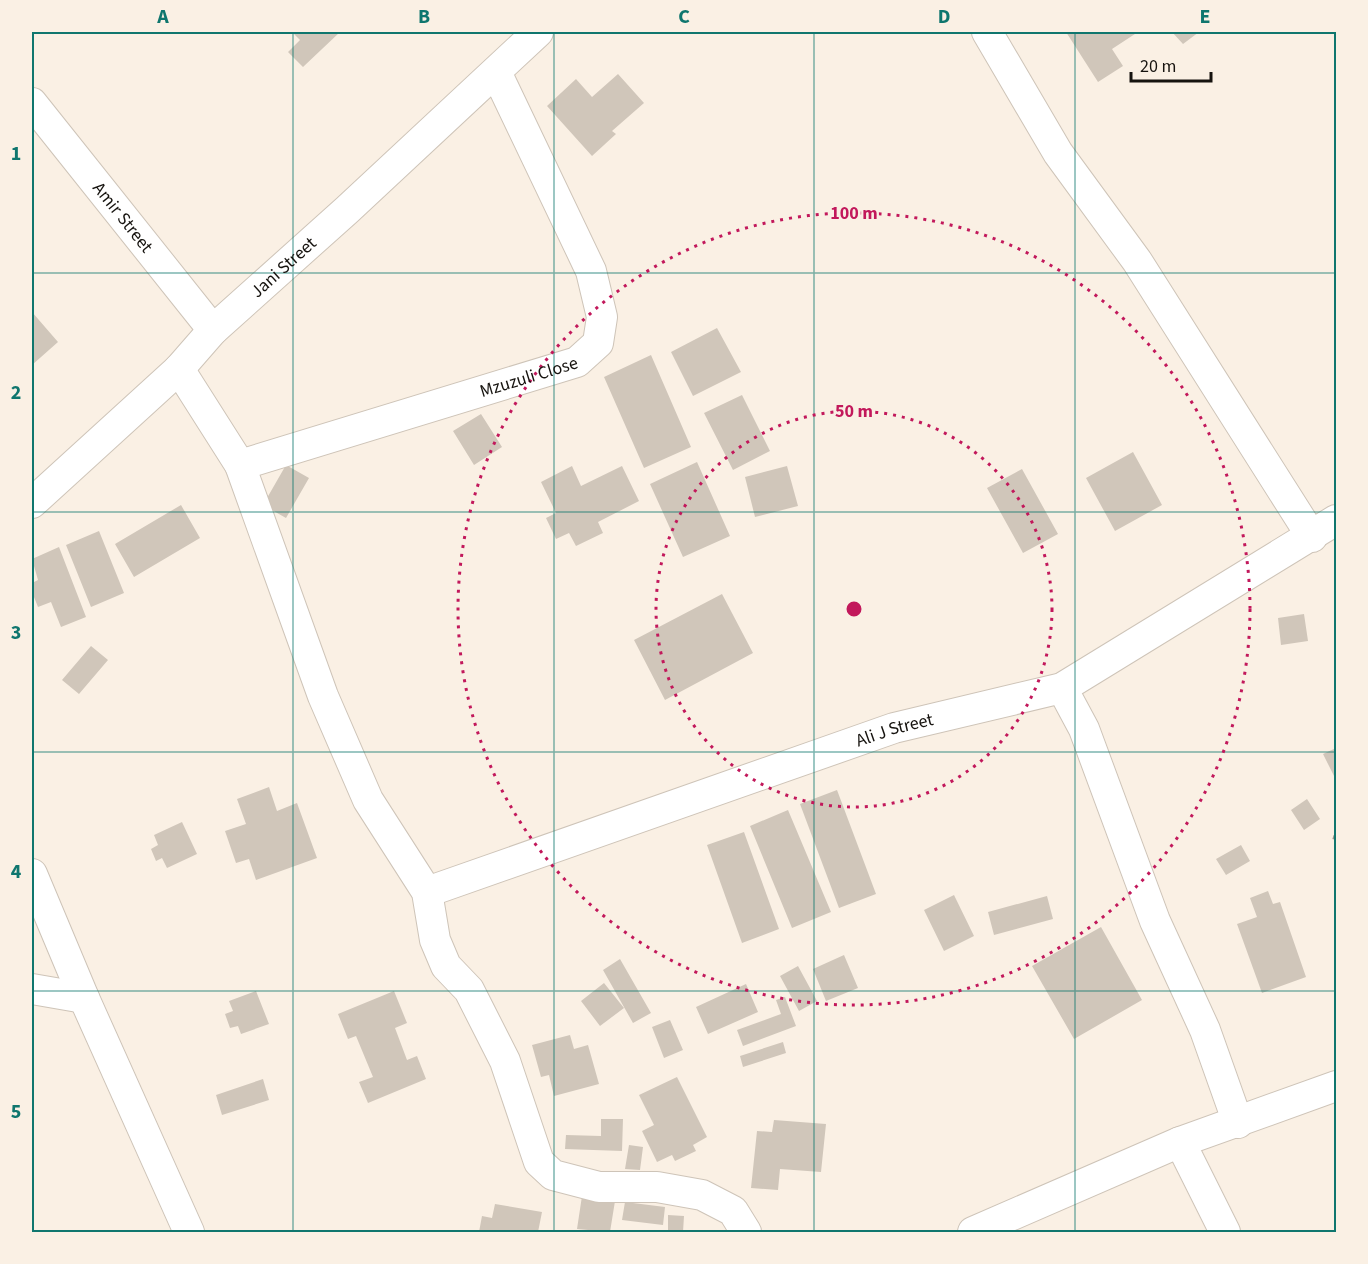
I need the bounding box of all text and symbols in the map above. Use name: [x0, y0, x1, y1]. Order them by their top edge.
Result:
text: A: [156, 3, 169, 31]
text: B: [418, 3, 430, 31]
text: C: [678, 3, 690, 31]
text: D: [938, 3, 950, 31]
text: E: [1200, 3, 1210, 31]
scale bar: [1131, 45, 1210, 83]
text: 20 m: [1140, 54, 1176, 79]
text: 1: [11, 140, 21, 168]
street label: Amir Street: [87, 177, 159, 258]
text: 100 m: [830, 201, 878, 226]
street label: Jani Street: [245, 231, 322, 304]
street label: Mzuzuli Close: [477, 350, 581, 404]
text: 2: [11, 379, 21, 407]
text: 50 m: [835, 399, 873, 424]
centre of rings: [844, 599, 864, 619]
text: 3: [11, 619, 21, 647]
street label: Ali J Street: [852, 707, 936, 753]
text: 4: [11, 858, 22, 886]
text: 5: [11, 1098, 21, 1126]

